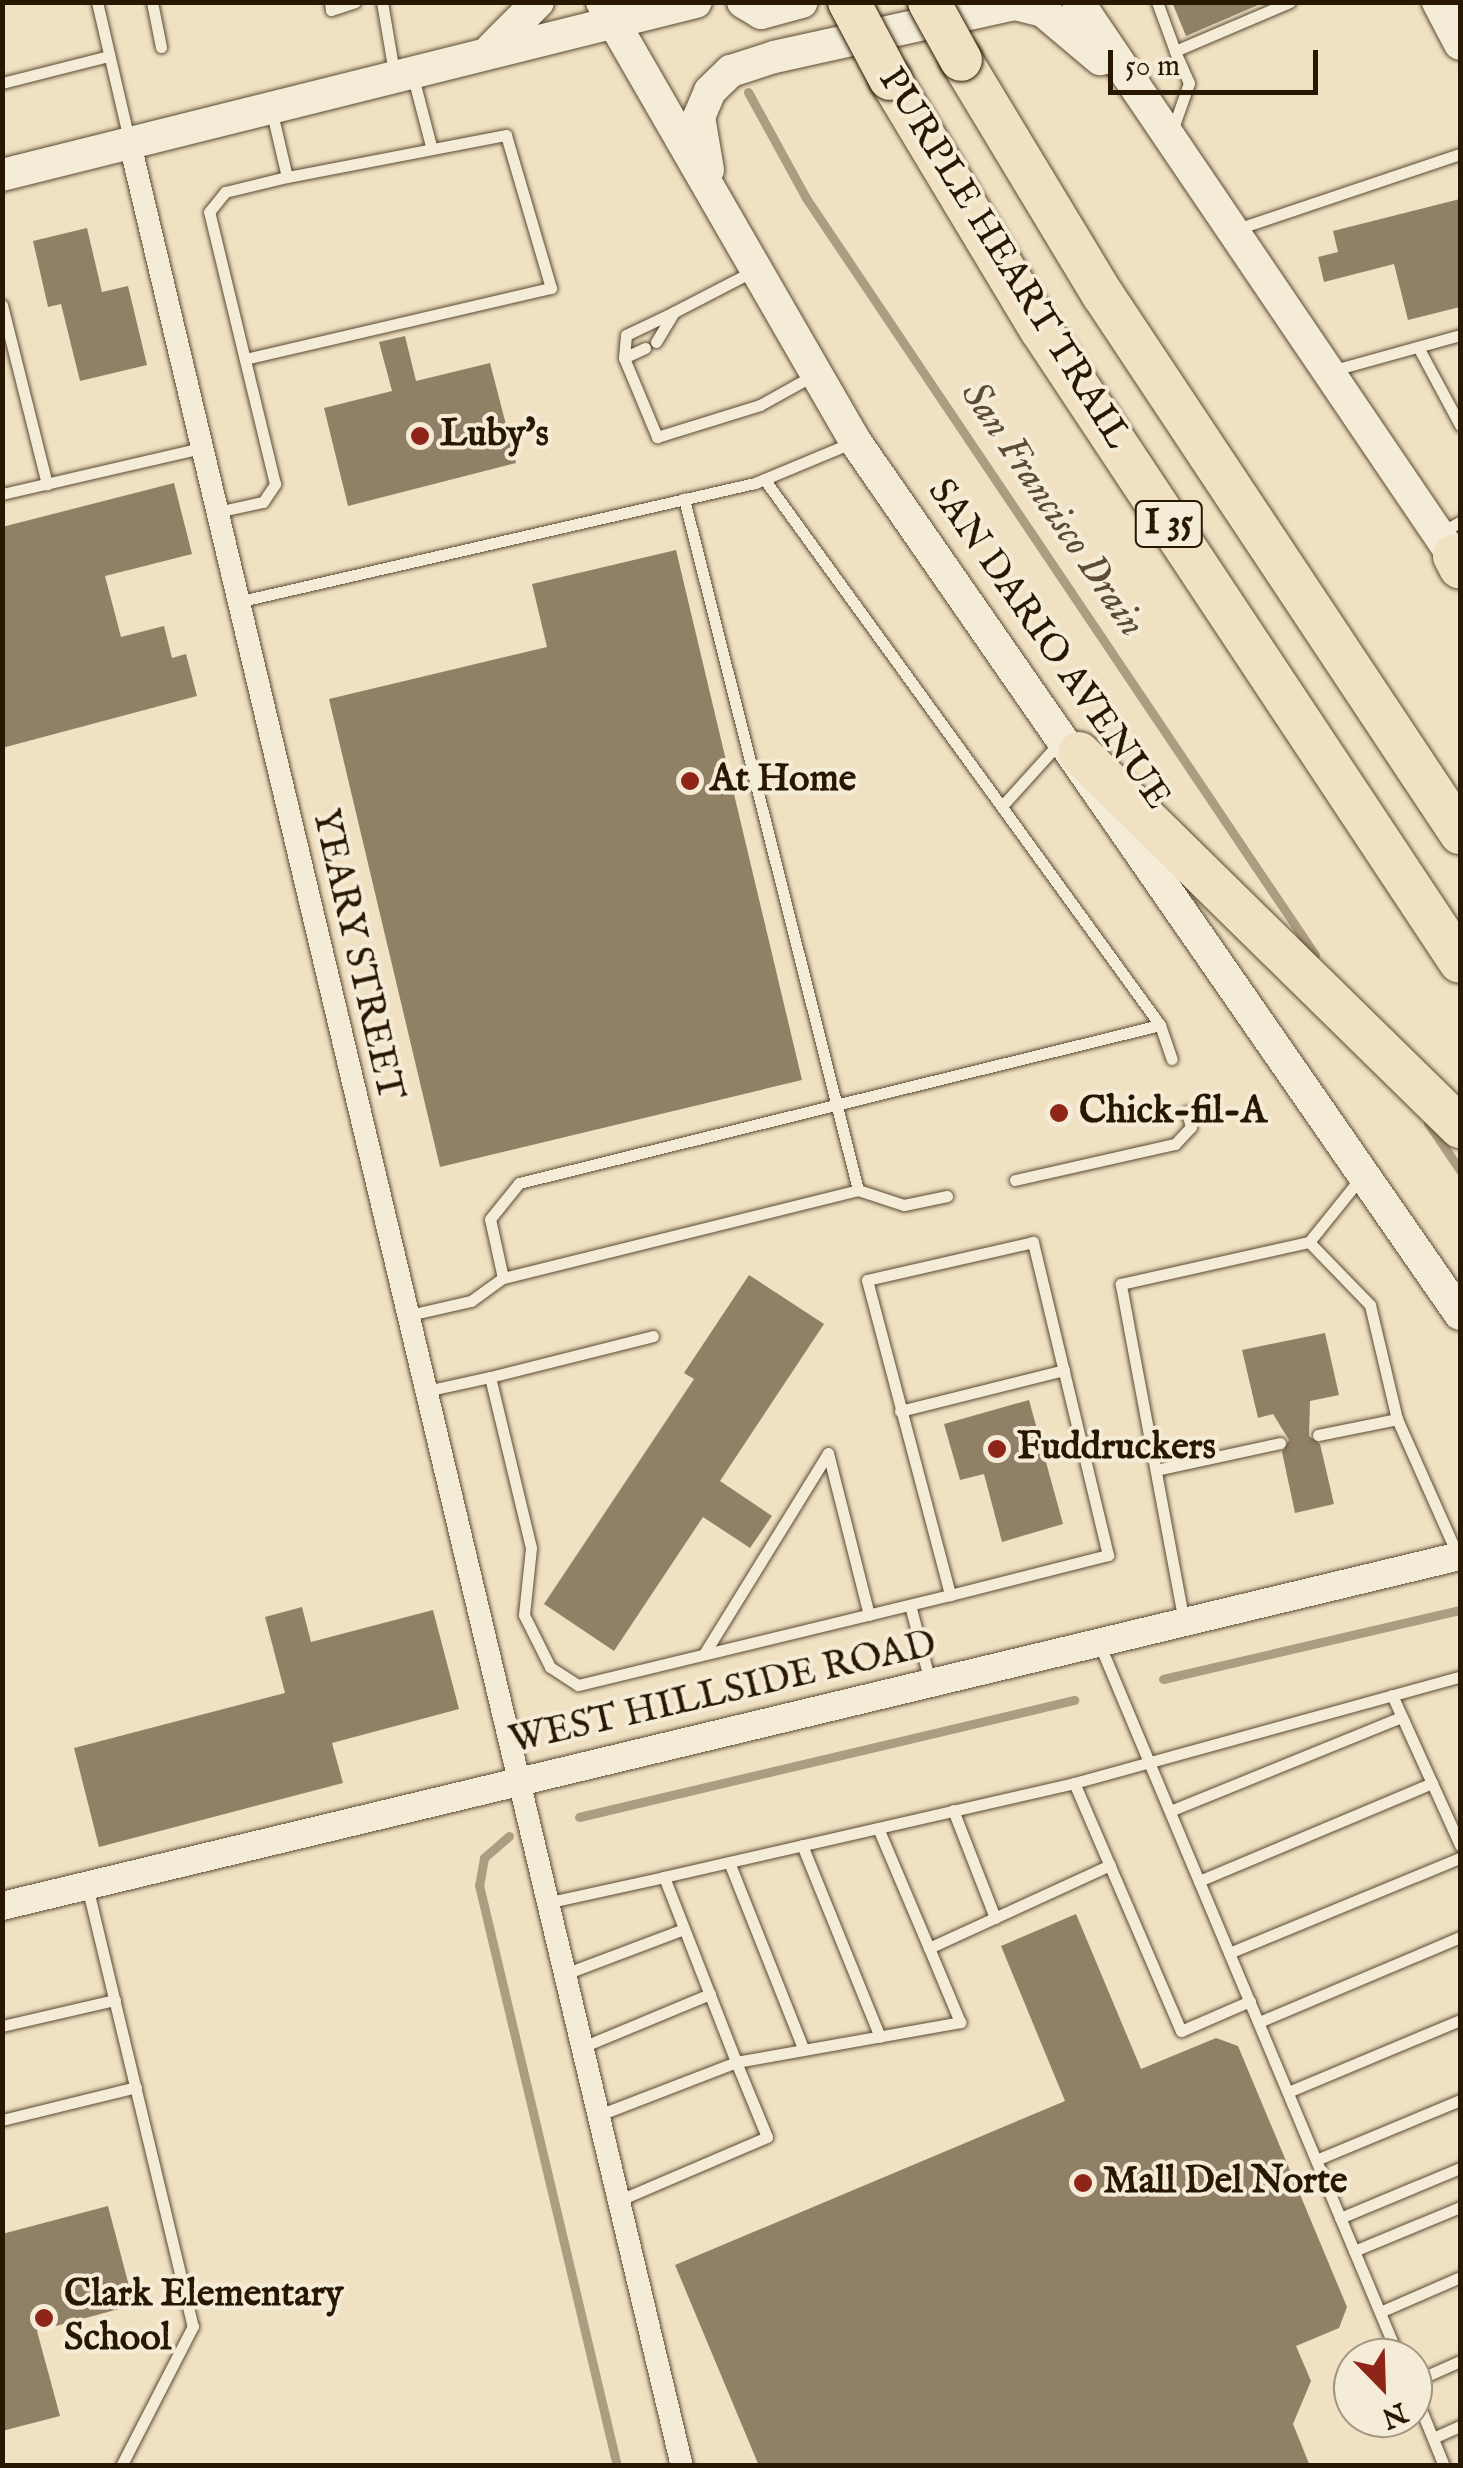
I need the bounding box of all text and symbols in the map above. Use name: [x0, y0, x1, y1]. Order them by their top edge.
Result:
scale bar: [1113, 30, 1323, 92]
text: 50 m: [1125, 48, 1180, 86]
street label: PURPLE HEART TRAIL: [867, 60, 1139, 458]
water label: San Francisco Drain: [949, 373, 1155, 647]
place label: Luby's: [440, 413, 549, 459]
marker: Luby's: [409, 425, 431, 447]
street label: SAN DARIO AVENUE: [917, 471, 1179, 819]
road number: I 35: [1134, 494, 1204, 554]
place label: At Home: [710, 758, 856, 804]
marker: At Home: [679, 770, 701, 792]
street label: YEARY STREET: [300, 805, 412, 1105]
place label: Chick-fil-A: [1079, 1090, 1267, 1136]
marker: Chick-fil-A: [1048, 1102, 1070, 1124]
place label: Fuddruckers: [1017, 1426, 1216, 1472]
marker: Fuddruckers: [986, 1438, 1008, 1460]
street label: WEST HILLSIDE ROAD: [505, 1623, 941, 1765]
place label: Mall Del Norte: [1103, 2160, 1348, 2206]
marker: Mall Del Norte: [1072, 2172, 1094, 2194]
place label: Clark Elementary School: [64, 2273, 343, 2362]
marker: Clark Elementary School: [33, 2307, 55, 2329]
north arrow: [1333, 2338, 1433, 2438]
text: N: [1376, 2393, 1412, 2435]

